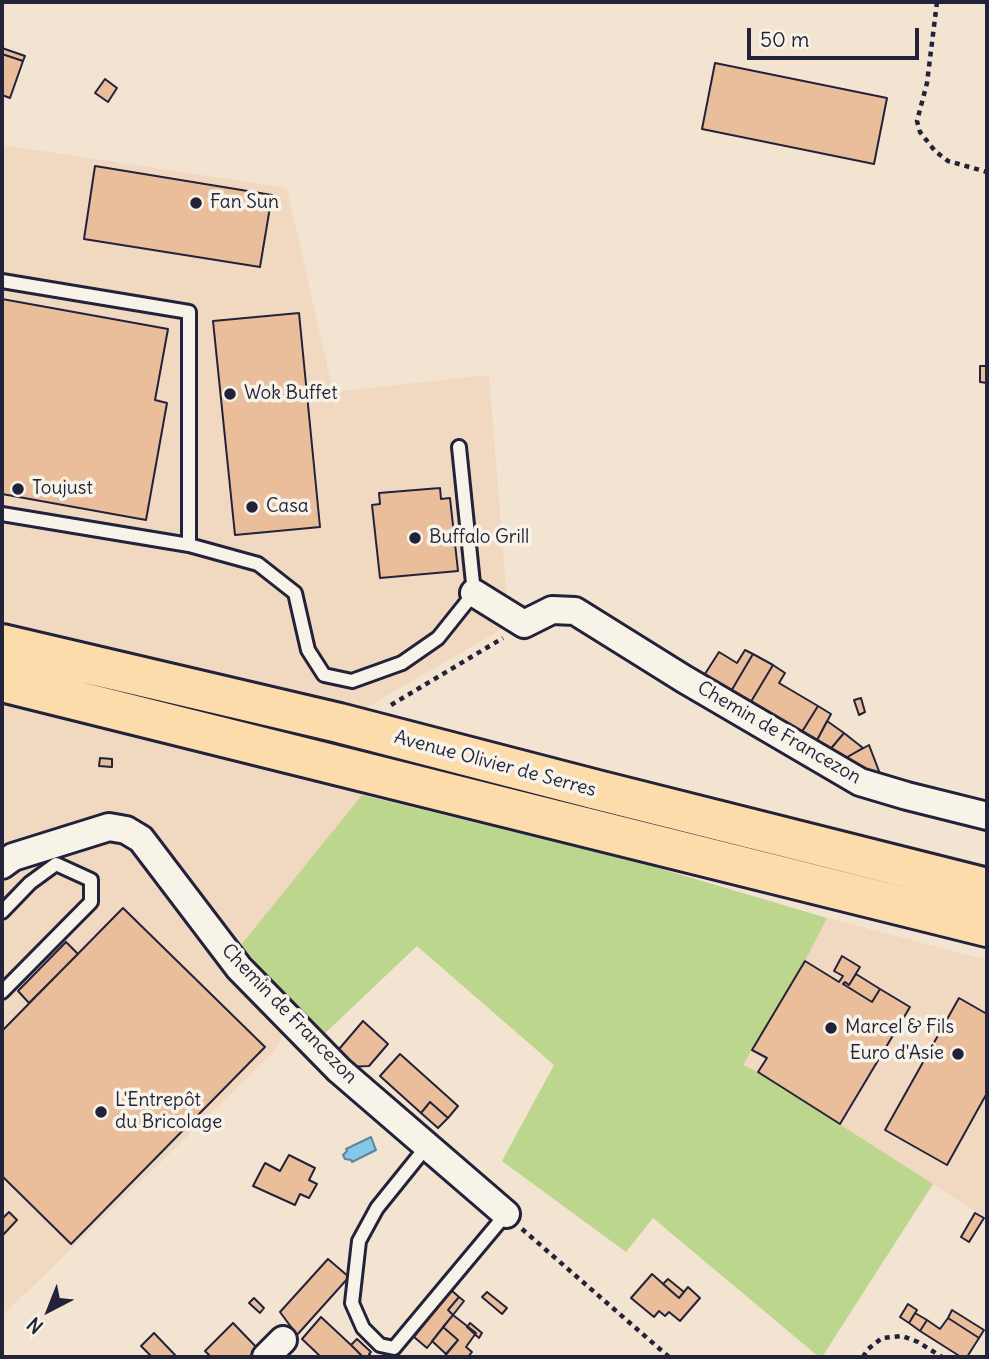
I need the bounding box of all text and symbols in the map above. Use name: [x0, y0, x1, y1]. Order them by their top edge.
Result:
scale bar: [751, 14, 922, 58]
text: 50 m: [760, 26, 809, 53]
place label: Fan Sun: [210, 192, 279, 214]
marker: Fan Sun: [188, 195, 204, 211]
place label: Wok Buffet: [244, 383, 338, 405]
marker: Wok Buffet: [222, 386, 238, 402]
place label: Toujust: [32, 478, 93, 500]
marker: Toujust: [10, 481, 26, 497]
place label: Casa: [266, 496, 309, 518]
marker: Casa: [244, 499, 260, 515]
place label: Buffalo Grill: [429, 527, 529, 549]
marker: Buffalo Grill: [407, 530, 423, 546]
street label: Chemin de Francezon: [693, 677, 865, 789]
street label: Avenue Olivier de Serres: [392, 726, 598, 802]
street label: Chemin de Francezon: [216, 939, 362, 1089]
place label: Marcel & Fils: [845, 1017, 954, 1039]
marker: Marcel & Fils: [823, 1020, 839, 1036]
place label: Euro d'Asie: [850, 1043, 944, 1065]
marker: Euro d'Asie: [950, 1046, 966, 1062]
place label: L'Entrepôt du Bricolage: [115, 1090, 222, 1134]
marker: L'Entrepôt du Bricolage: [93, 1104, 109, 1120]
north arrow: [14, 1275, 84, 1345]
text: N: [22, 1312, 48, 1339]

